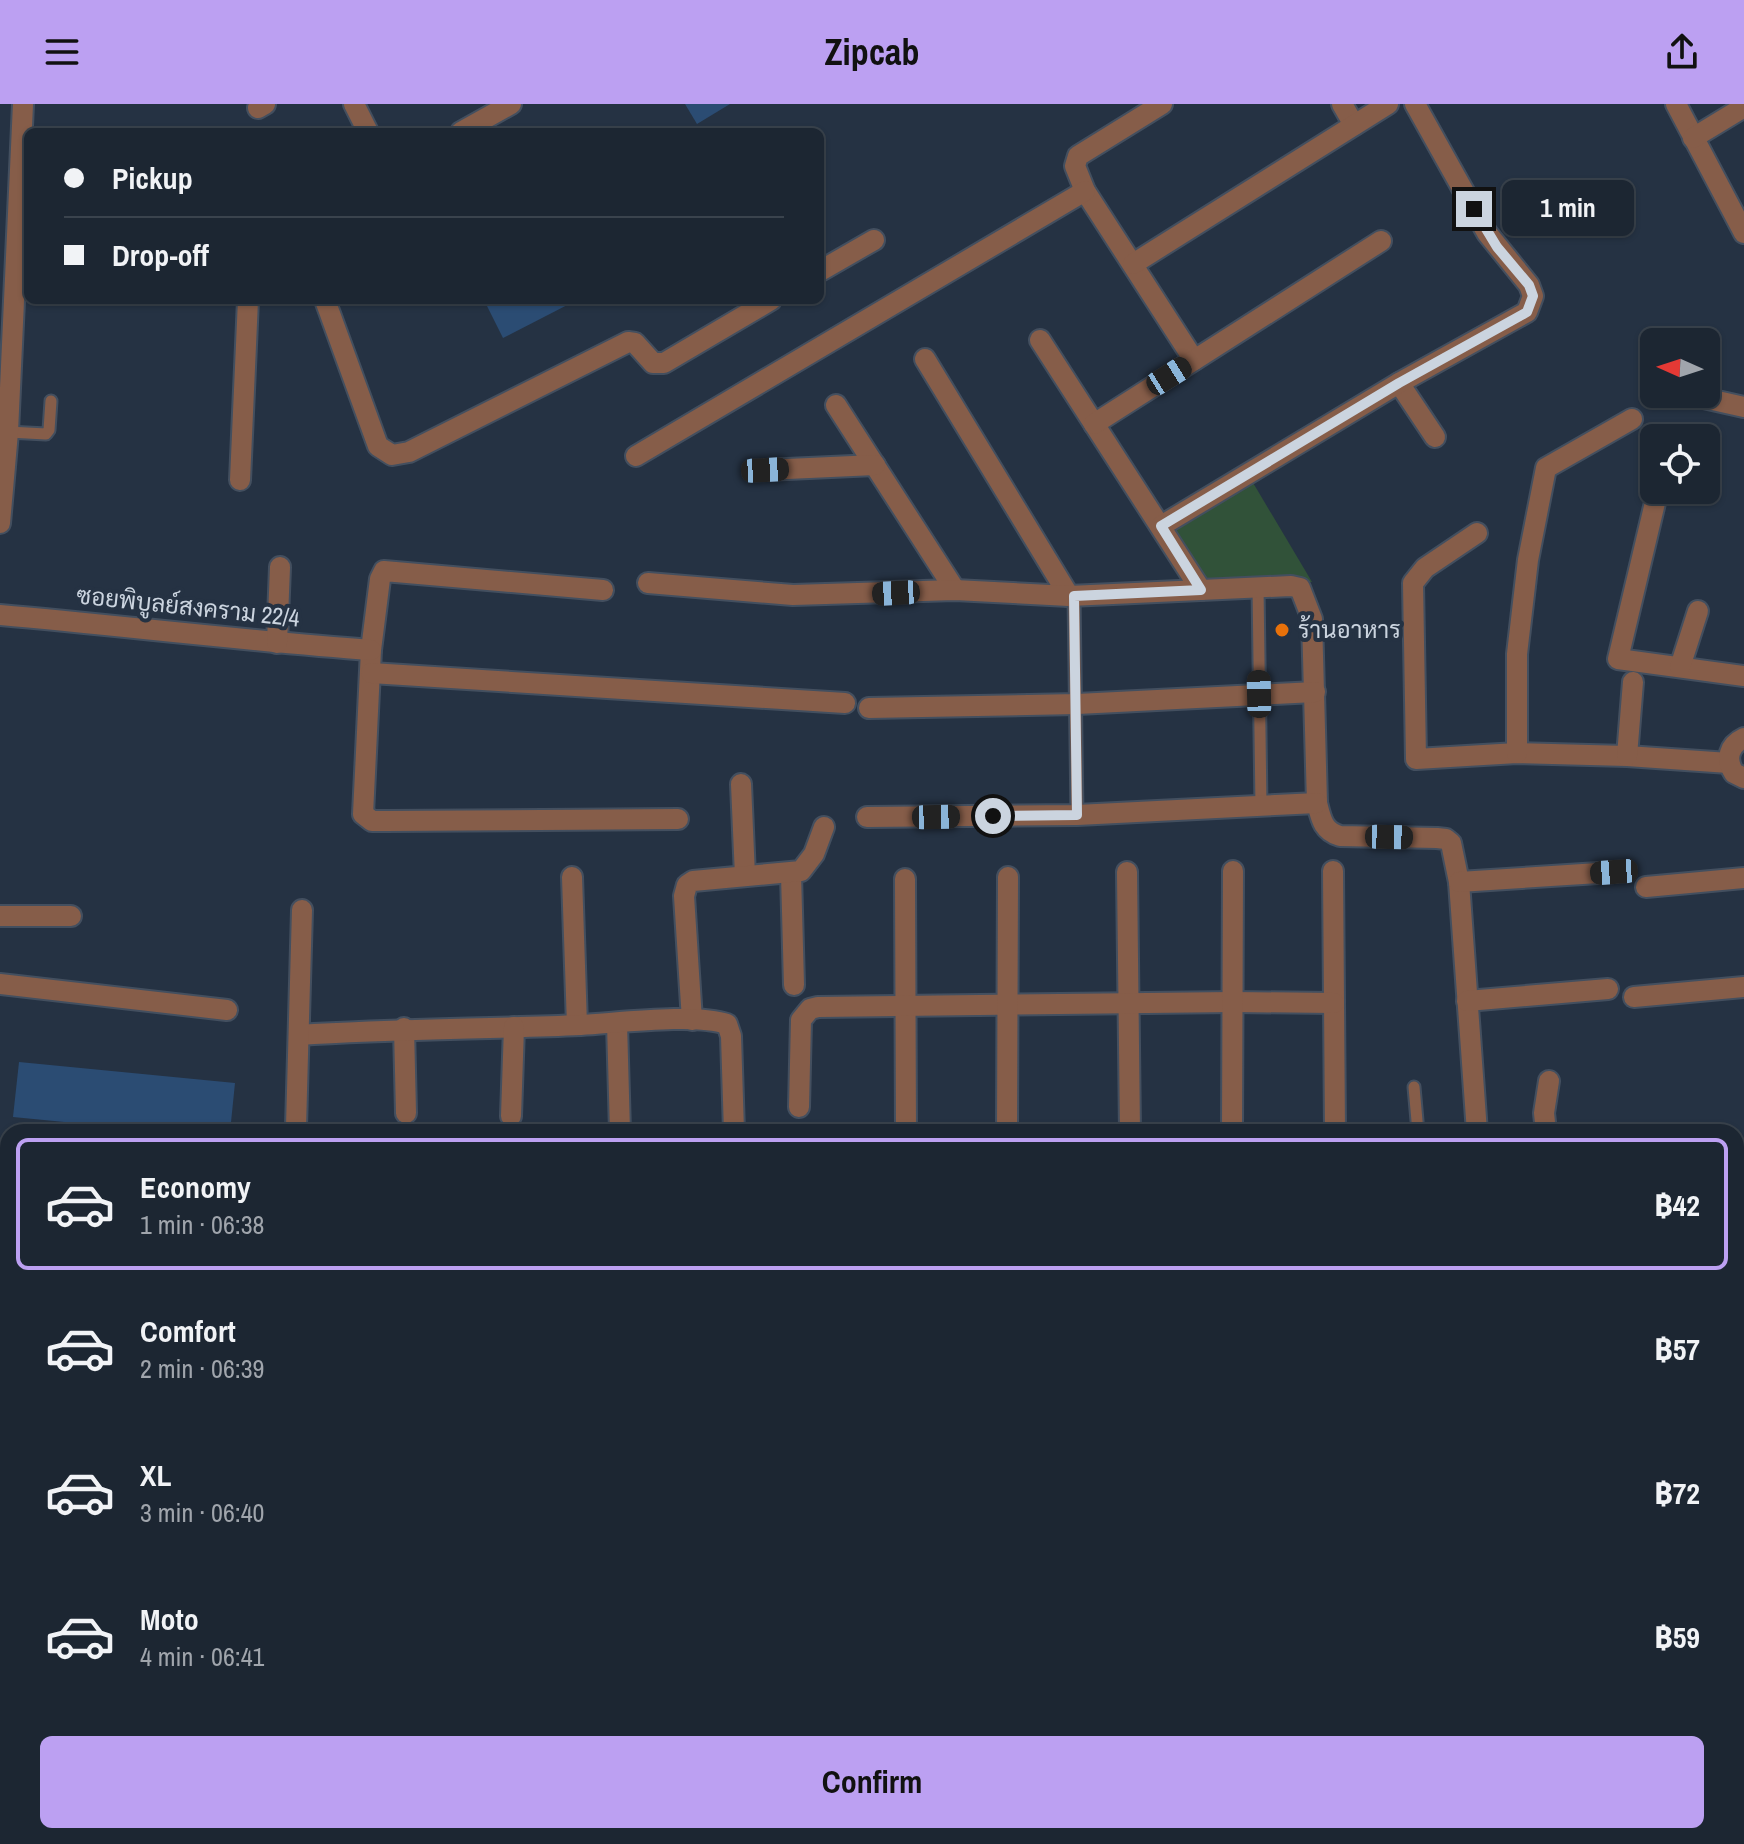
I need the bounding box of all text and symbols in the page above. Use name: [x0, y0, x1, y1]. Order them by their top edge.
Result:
text: Zipcab: [824, 28, 920, 76]
icon: menu: [40, 30, 84, 74]
icon: share: [1660, 30, 1704, 74]
text: Pickup: [112, 158, 193, 198]
callout: 1 min: [1502, 181, 1634, 237]
text: 1 min: [1540, 190, 1596, 225]
route end: [1456, 191, 1492, 227]
text: Drop-off: [112, 235, 209, 275]
north arrow: [1640, 328, 1720, 408]
map controls: [1640, 328, 1720, 504]
car: [1142, 353, 1196, 399]
button: locate: [1640, 424, 1720, 504]
car: [740, 457, 790, 483]
street label: ซอยพิบูลย์สงคราม 22/4: [75, 578, 301, 636]
car: [871, 580, 921, 606]
place label: ร้านอาหาร: [1298, 613, 1401, 645]
marker: ร้านอาหาร: [1273, 621, 1291, 639]
car: [1247, 670, 1271, 718]
route start: [975, 798, 1011, 834]
car: [912, 805, 960, 829]
car: [1365, 825, 1413, 849]
car: [1589, 858, 1639, 886]
text: Economy: [140, 1167, 251, 1207]
icon: car: [44, 1168, 116, 1240]
text: ฿42: [1654, 1185, 1700, 1225]
text: 1 min · 06:38: [140, 1207, 264, 1242]
text: Comfort: [140, 1311, 236, 1351]
icon: car: [44, 1312, 116, 1384]
text: ฿57: [1654, 1329, 1700, 1369]
text: 2 min · 06:39: [140, 1351, 264, 1386]
text: XL: [140, 1455, 171, 1495]
icon: car: [44, 1456, 116, 1528]
text: ฿72: [1654, 1473, 1700, 1513]
text: 3 min · 06:40: [140, 1495, 264, 1530]
text: Moto: [140, 1599, 199, 1639]
icon: car: [44, 1600, 116, 1672]
text: ฿59: [1654, 1617, 1700, 1657]
text: 4 min · 06:41: [140, 1639, 264, 1674]
button: Confirm: [40, 1736, 1704, 1828]

